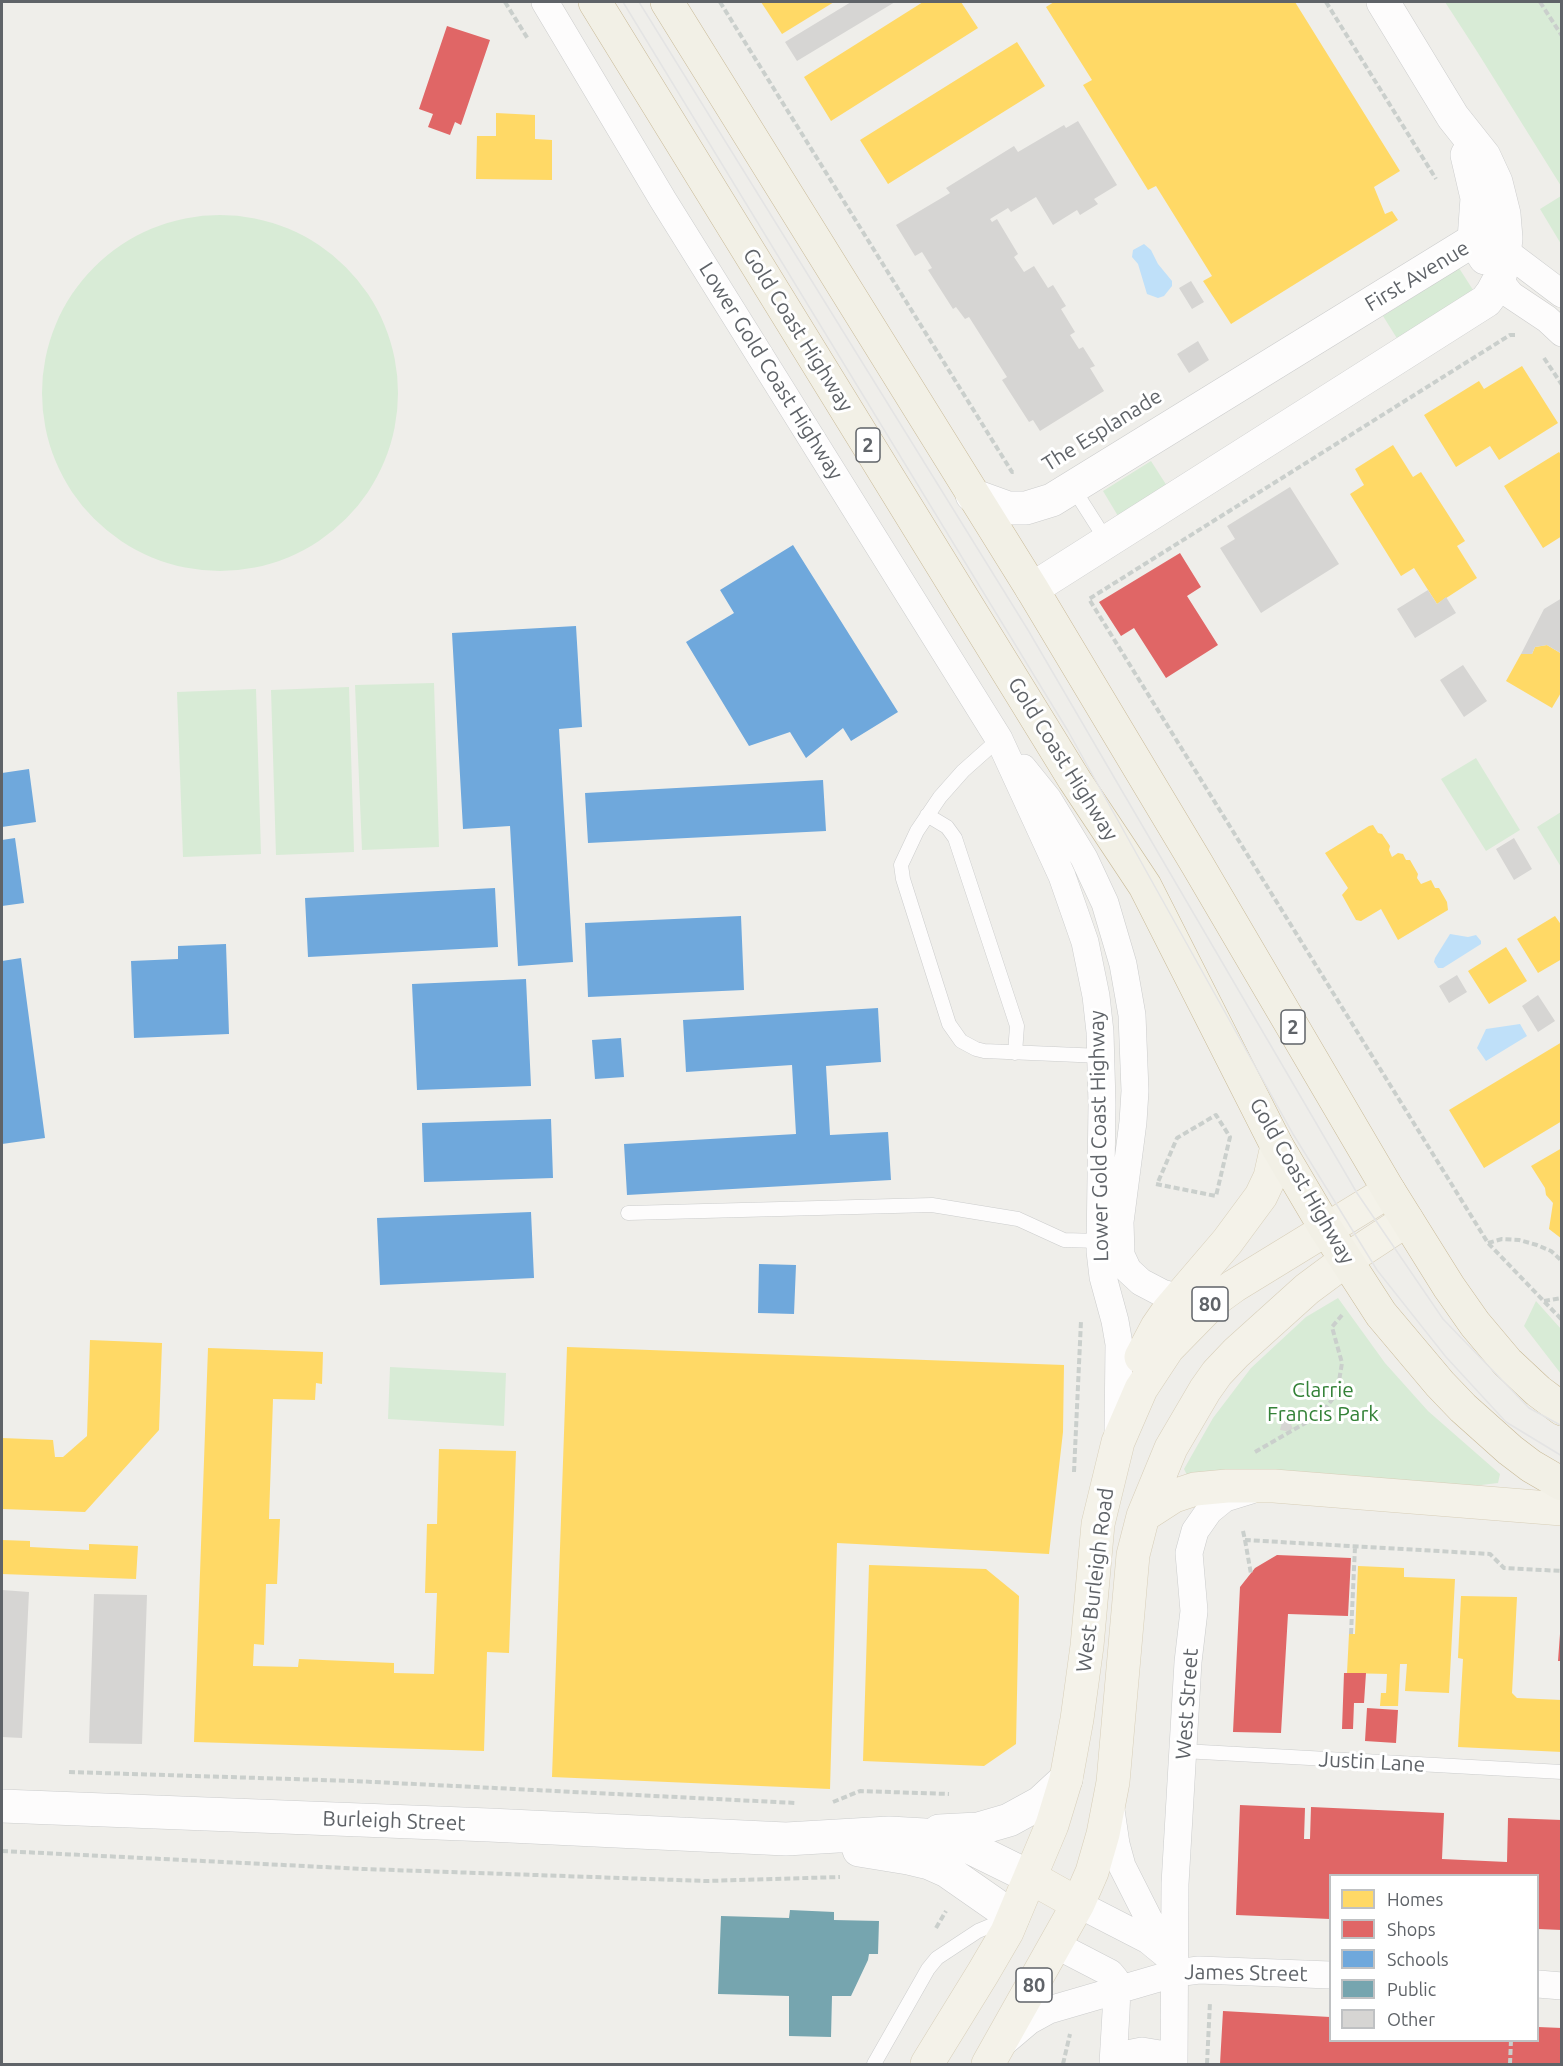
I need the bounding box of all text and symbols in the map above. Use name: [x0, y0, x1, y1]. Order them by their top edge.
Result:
street label: First Avenue: [1360, 235, 1474, 317]
street label: Gold Coast Highway: [738, 244, 858, 416]
street label: Lower Gold Coast Highway: [694, 258, 848, 484]
street label: The Esplanade: [1038, 383, 1166, 477]
road number: 2: [856, 428, 880, 462]
street label: Gold Coast Highway: [1003, 673, 1123, 845]
street label: Lower Gold Coast Highway: [1084, 1010, 1114, 1262]
road number: 2: [1281, 1010, 1305, 1044]
street label: Gold Coast Highway: [1244, 1093, 1360, 1269]
road number: 80: [1192, 1287, 1228, 1321]
park label: Clarrie Francis Park: [1267, 1377, 1379, 1427]
street label: West Burleigh Road: [1071, 1486, 1119, 1674]
street label: West Street: [1171, 1648, 1203, 1760]
street label: Justin Lane: [1318, 1747, 1426, 1777]
street label: Burleigh Street: [322, 1806, 466, 1836]
legend: [1329, 1874, 1539, 2042]
text: Homes: [1387, 1889, 1443, 1909]
text: Shops: [1387, 1919, 1436, 1939]
text: Schools: [1387, 1949, 1449, 1969]
street label: James Street: [1184, 1959, 1308, 1987]
road number: 80: [1016, 1968, 1052, 2002]
text: Public: [1387, 1979, 1436, 1999]
text: Other: [1387, 2009, 1435, 2029]

